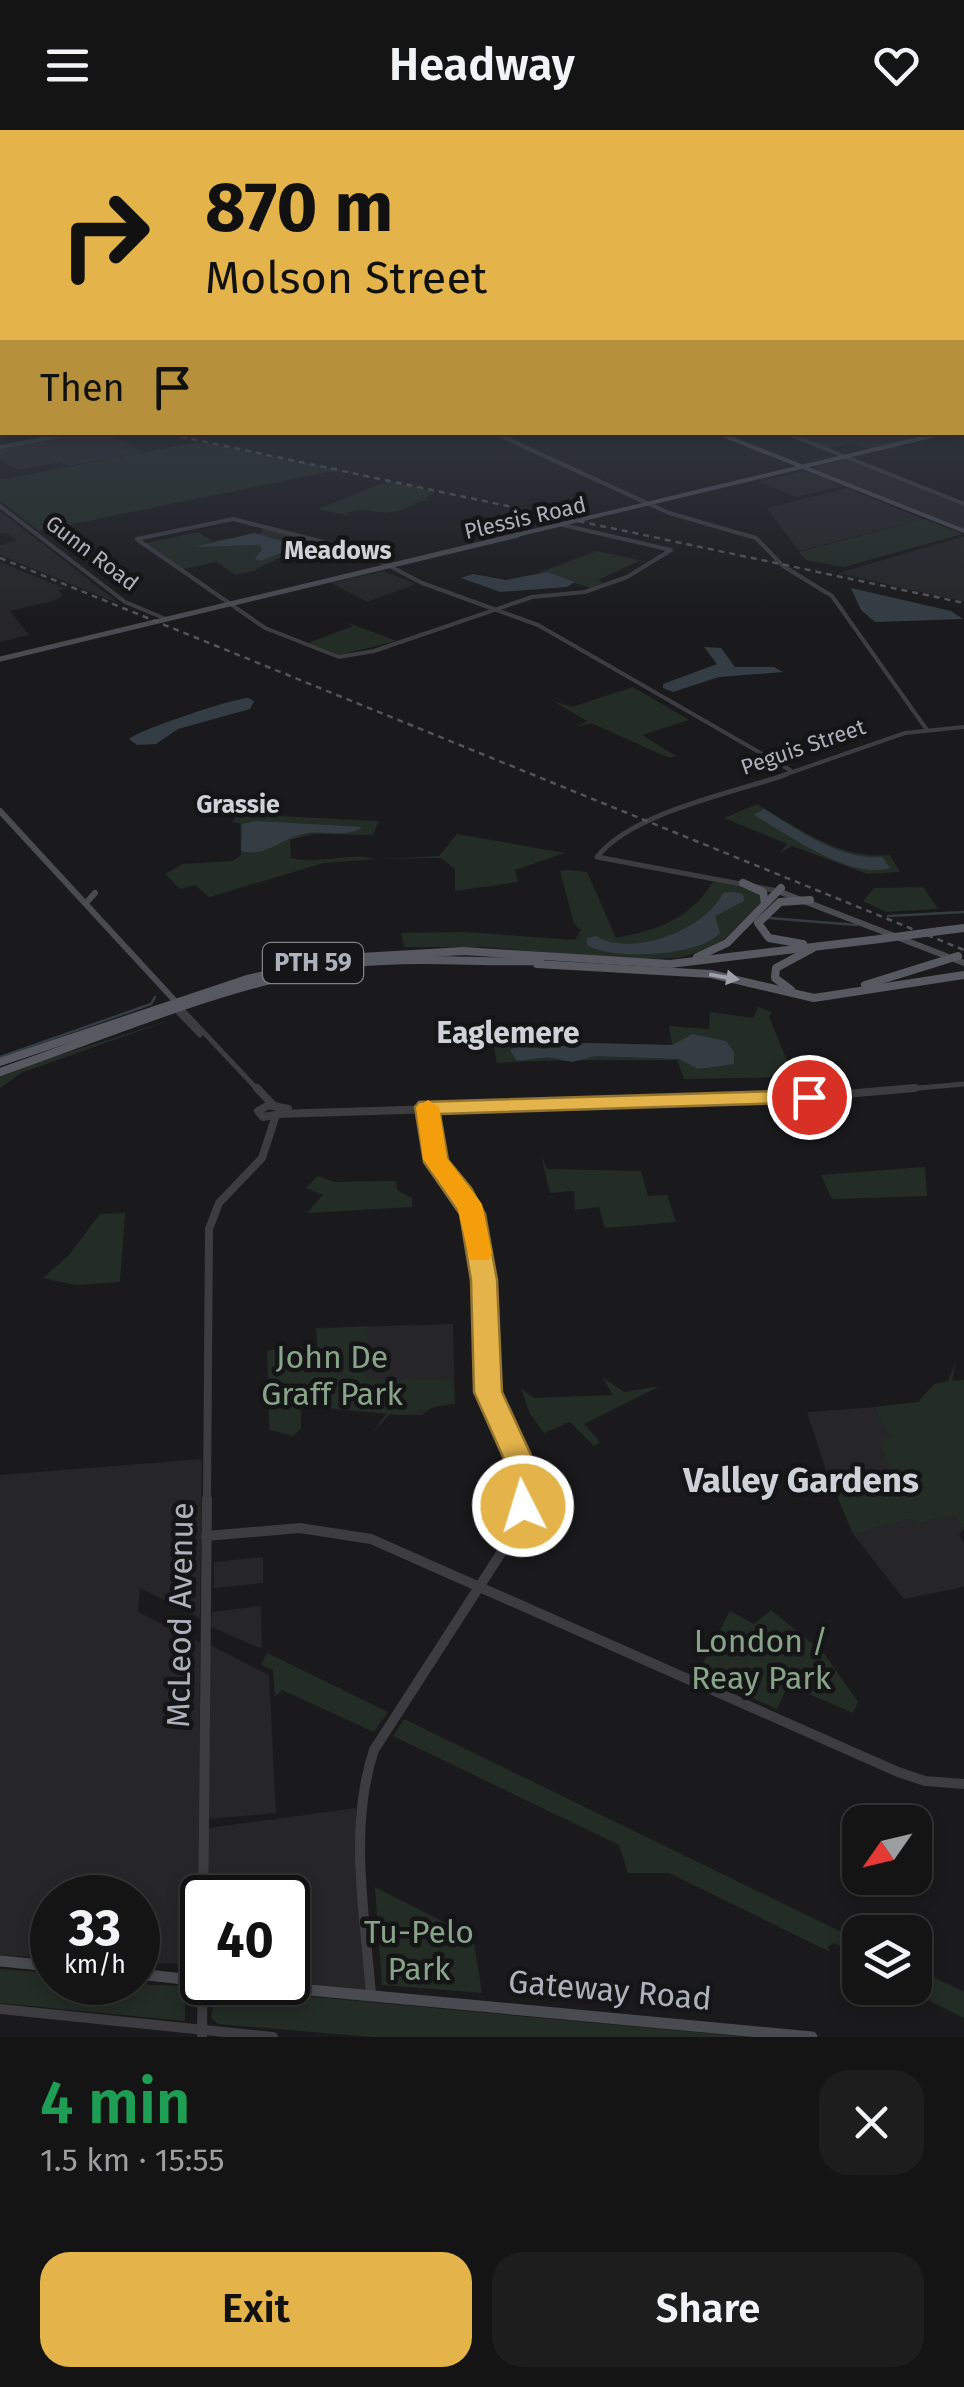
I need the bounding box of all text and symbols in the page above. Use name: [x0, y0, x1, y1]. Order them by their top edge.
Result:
icon: menu: [40, 38, 95, 93]
text: Headway: [389, 38, 575, 92]
icon: heart: [869, 38, 924, 93]
text: 870 m: [205, 166, 393, 250]
icon: right: [40, 170, 170, 300]
text: Molson Street: [205, 251, 487, 305]
icon: arrive: [145, 360, 200, 415]
text: Then: [40, 365, 125, 411]
street label: Plessis Road: [461, 491, 589, 545]
street label: Gunn Road: [40, 509, 144, 597]
district label: Meadows: [284, 536, 392, 566]
street label: Peguis Street: [737, 713, 869, 781]
district label: Grassie: [196, 790, 280, 820]
road number: PTH 59: [263, 943, 363, 983]
one-way arrow: [709, 970, 740, 985]
district label: Eaglemere: [436, 1015, 580, 1051]
pin: [767, 1055, 852, 1140]
icon: arrive: [782, 1070, 837, 1125]
park label: John De Graff Park: [261, 1338, 403, 1413]
position arrow: [471, 1454, 575, 1558]
district label: Valley Gardens: [682, 1459, 919, 1501]
street label: McLeod Avenue: [159, 1502, 201, 1728]
park label: London / Reay Park: [691, 1622, 832, 1697]
north arrow: [842, 1805, 932, 1895]
map controls: [842, 1805, 932, 2005]
speed limit sign: 40: [180, 1875, 310, 2005]
text: 33: [69, 1898, 121, 1958]
park label: Tu-Pelo Park: [364, 1913, 474, 1988]
button: layers: [842, 1915, 932, 2005]
text: km/h: [64, 1950, 126, 1980]
street label: Gateway Road: [507, 1962, 713, 2018]
text: 4 min: [40, 2067, 191, 2139]
button: close: [819, 2070, 924, 2175]
text: 1.5 km · 15:55: [40, 2141, 224, 2179]
button: Exit: [40, 2252, 472, 2367]
button: Share: [492, 2252, 924, 2367]

